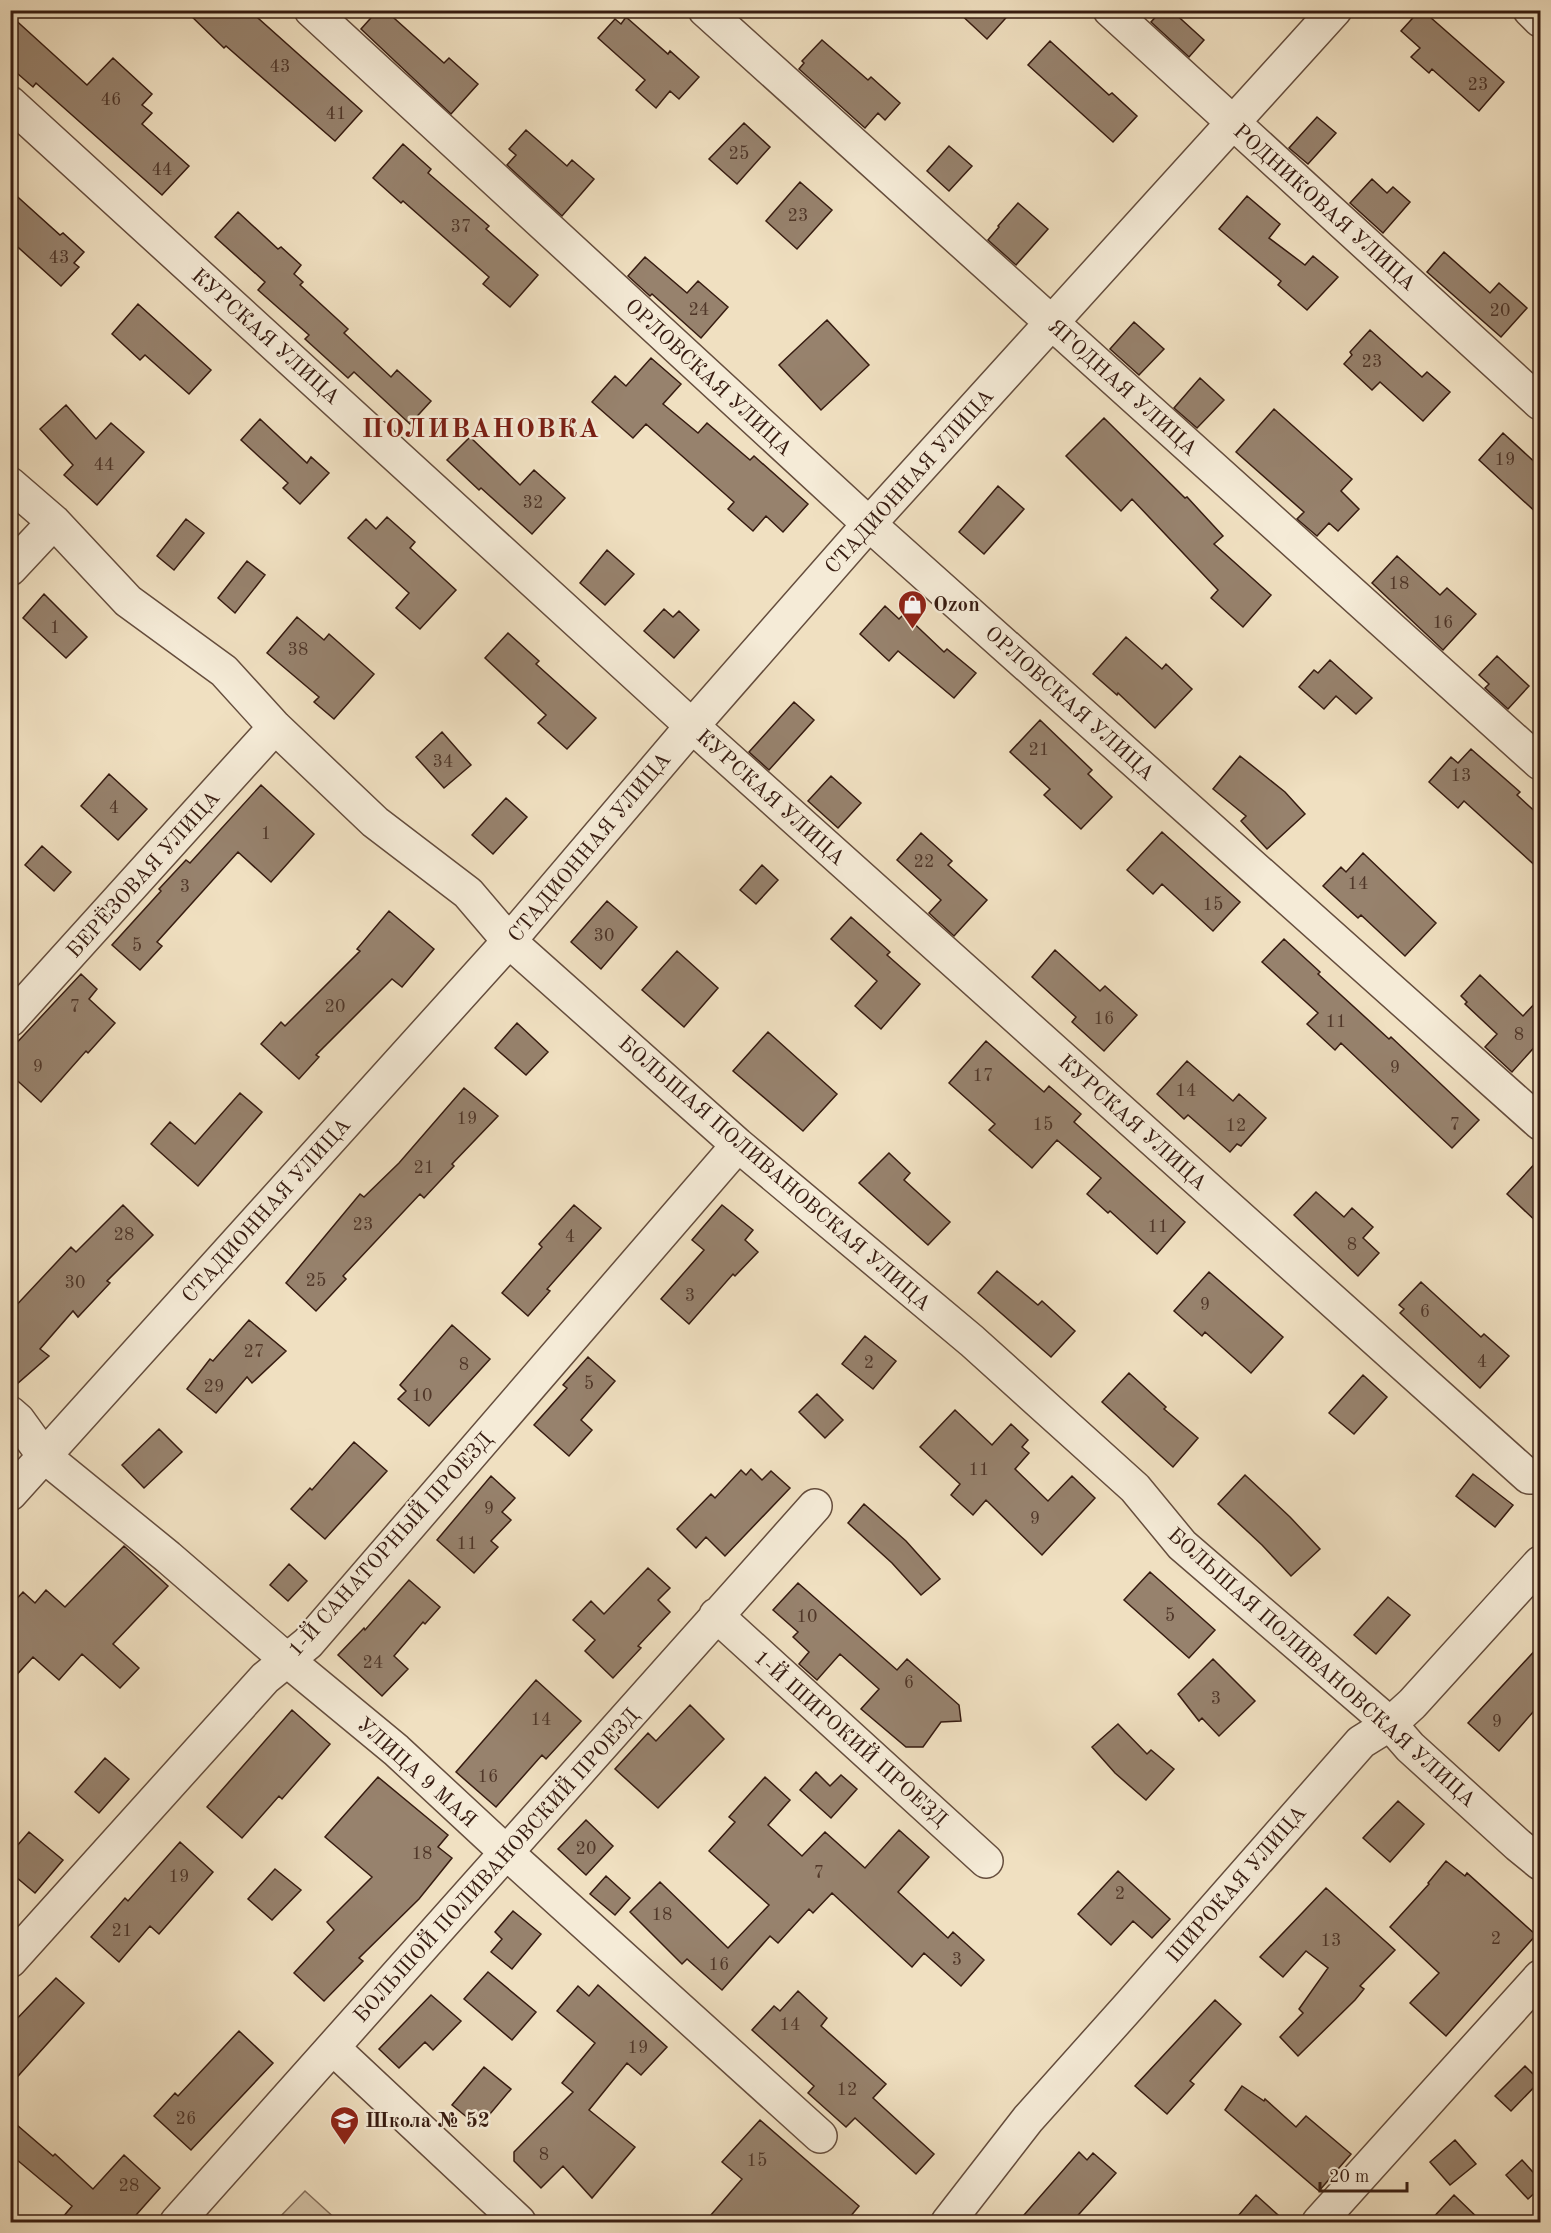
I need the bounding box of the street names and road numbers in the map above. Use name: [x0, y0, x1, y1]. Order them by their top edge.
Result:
street label: РОДНИКОВАЯ УЛИЦА: [1229, 121, 1419, 295]
street label: КУРСКАЯ УЛИЦА: [187, 265, 343, 409]
street label: ОРЛОВСКАЯ УЛИЦА: [621, 296, 795, 461]
street label: ЯГОДНАЯ УЛИЦА: [1043, 316, 1201, 460]
street label: СТАДИОННАЯ УЛИЦА: [822, 386, 998, 578]
street label: ОРЛОВСКАЯ УЛИЦА: [980, 623, 1158, 785]
street label: КУРСКАЯ УЛИЦА: [692, 726, 848, 870]
street label: СТАДИОННАЯ УЛИЦА: [505, 749, 675, 947]
street label: БЕРЁЗОВАЯ УЛИЦА: [61, 785, 225, 963]
street label: БОЛЬШАЯ ПОЛИВАНОВСКАЯ УЛИЦА: [614, 1033, 934, 1315]
street label: КУРСКАЯ УЛИЦА: [1054, 1051, 1210, 1195]
street label: СТАДИОННАЯ УЛИЦА: [179, 1115, 355, 1307]
street label: 1-Й САНАТОРНЫЙ ПРОЕЗД: [281, 1426, 497, 1661]
street label: БОЛЬШАЯ ПОЛИВАНОВСКАЯ УЛИЦА: [1163, 1524, 1479, 1812]
street label: 1-Й ШИРОКИЙ ПРОЕЗД: [749, 1643, 954, 1831]
street label: БОЛЬШОЙ ПОЛИВАНОВСКИЙ ПРОЕЗД: [347, 1702, 644, 2027]
street label: УЛИЦА 9 МАЯ: [352, 1714, 480, 1832]
street label: ШИРОКАЯ УЛИЦА: [1163, 1802, 1311, 1967]

